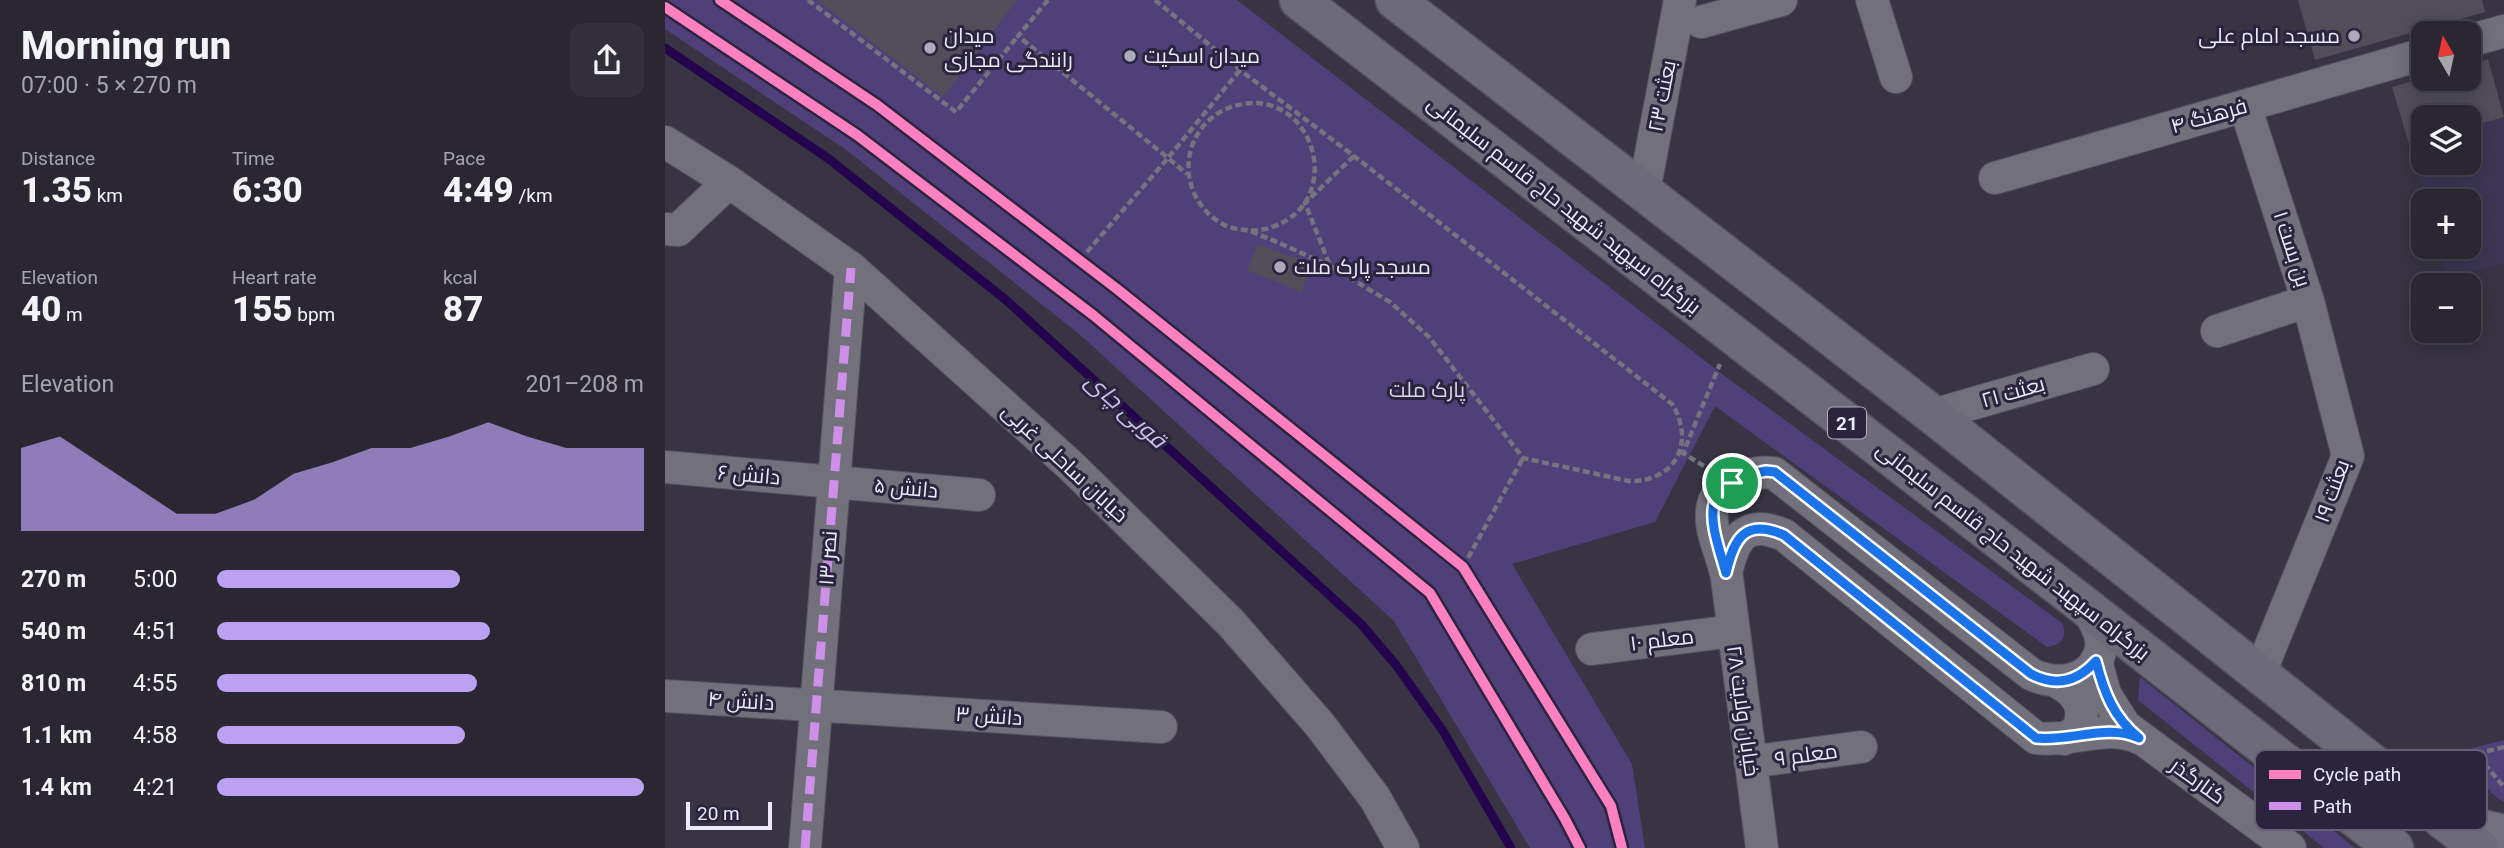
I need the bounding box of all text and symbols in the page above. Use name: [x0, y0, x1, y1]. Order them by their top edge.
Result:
north arrow: [2411, 21, 2481, 91]
map controls: [2411, 21, 2481, 343]
button: share: [570, 23, 644, 97]
text: Morning run: [21, 24, 231, 68]
place label: میدان رانندگی مجازی: [944, 24, 1073, 73]
place label: مسجد امام علی: [2198, 24, 2340, 50]
marker: مسجد امام علی: [2346, 28, 2362, 44]
marker: میدان رانندگی مجازی: [922, 40, 938, 56]
place label: میدان اسکیت: [1144, 44, 1260, 69]
marker: میدان اسکیت: [1122, 48, 1138, 64]
street label: بعثت ۲۳: [1643, 58, 1681, 134]
text: 07:00 · 5 × 270 m: [21, 72, 197, 99]
street label: بزرگراه سپهبد شهید حاج قاسم سلیمانی: [1421, 91, 1705, 321]
street label: فرهنگ ۴: [2168, 94, 2250, 138]
button: layers: [2411, 105, 2481, 175]
text: Distance: [21, 147, 95, 170]
text: Time: [232, 147, 275, 170]
text: Pace: [443, 147, 485, 170]
text: 1.35: [21, 170, 92, 211]
text: 6:30: [232, 170, 303, 211]
text: 4:49: [443, 170, 514, 211]
text: km: [92, 184, 123, 207]
text: /km: [514, 184, 553, 207]
button: +: [2411, 189, 2481, 259]
street label: بن بست ۱: [2268, 208, 2315, 290]
place label: مسجد پارک ملت: [1294, 255, 1431, 281]
marker: مسجد پارک ملت: [1272, 259, 1288, 275]
text: Elevation: [21, 266, 98, 289]
text: Heart rate: [232, 266, 317, 289]
text: kcal: [443, 266, 477, 289]
button: −: [2411, 273, 2481, 343]
text: 40: [21, 289, 61, 330]
text: 155: [232, 289, 293, 330]
text: 87: [443, 289, 483, 330]
text: m: [61, 303, 83, 326]
text: bpm: [293, 303, 335, 326]
water label: قوبی چای: [1078, 367, 1173, 457]
text: Elevation: [21, 371, 114, 398]
text: 201–208 m: [525, 371, 644, 398]
street label: بعثت ۲۱: [1978, 371, 2048, 413]
park label: پارک ملت: [1389, 378, 1465, 404]
street label: خیابان ساحلی غربی: [996, 399, 1133, 528]
road number: 21: [1828, 408, 1866, 438]
street label: بزرگراه سپهبد شهید حاج قاسم سلیمانی: [1870, 437, 2154, 667]
pin: [1702, 453, 1762, 513]
street label: بعثت ۱۹: [2310, 456, 2354, 526]
street label: دانش ۶: [717, 460, 781, 491]
icon: arrive: [1713, 464, 1751, 502]
street label: دانش ۵: [873, 473, 939, 504]
street label: نصر ۱۳: [814, 530, 842, 586]
text: 270 m: [21, 566, 86, 593]
text: 5:00: [133, 566, 177, 593]
text: 540 m: [21, 618, 86, 645]
text: 4:51: [133, 618, 177, 645]
street label: معلم ۱۰: [1629, 624, 1696, 658]
street label: خیابان ولایت ۲۸: [1721, 644, 1764, 778]
text: 810 m: [21, 670, 86, 697]
text: 4:55: [133, 670, 177, 697]
street label: دانش ۴: [707, 687, 775, 716]
street label: دانش ۳: [955, 702, 1023, 731]
text: 1.1 km: [21, 722, 92, 749]
text: 4:58: [133, 722, 177, 749]
street label: معلم ۹: [1773, 739, 1839, 773]
legend: [2255, 750, 2487, 830]
street label: کنارگذر: [2165, 752, 2230, 809]
text: Cycle path: [2313, 763, 2401, 786]
text: 1.4 km: [21, 774, 92, 801]
text: 4:21: [133, 774, 177, 801]
text: Path: [2313, 795, 2352, 818]
scale bar: [686, 799, 772, 831]
text: 20 m: [697, 802, 740, 825]

